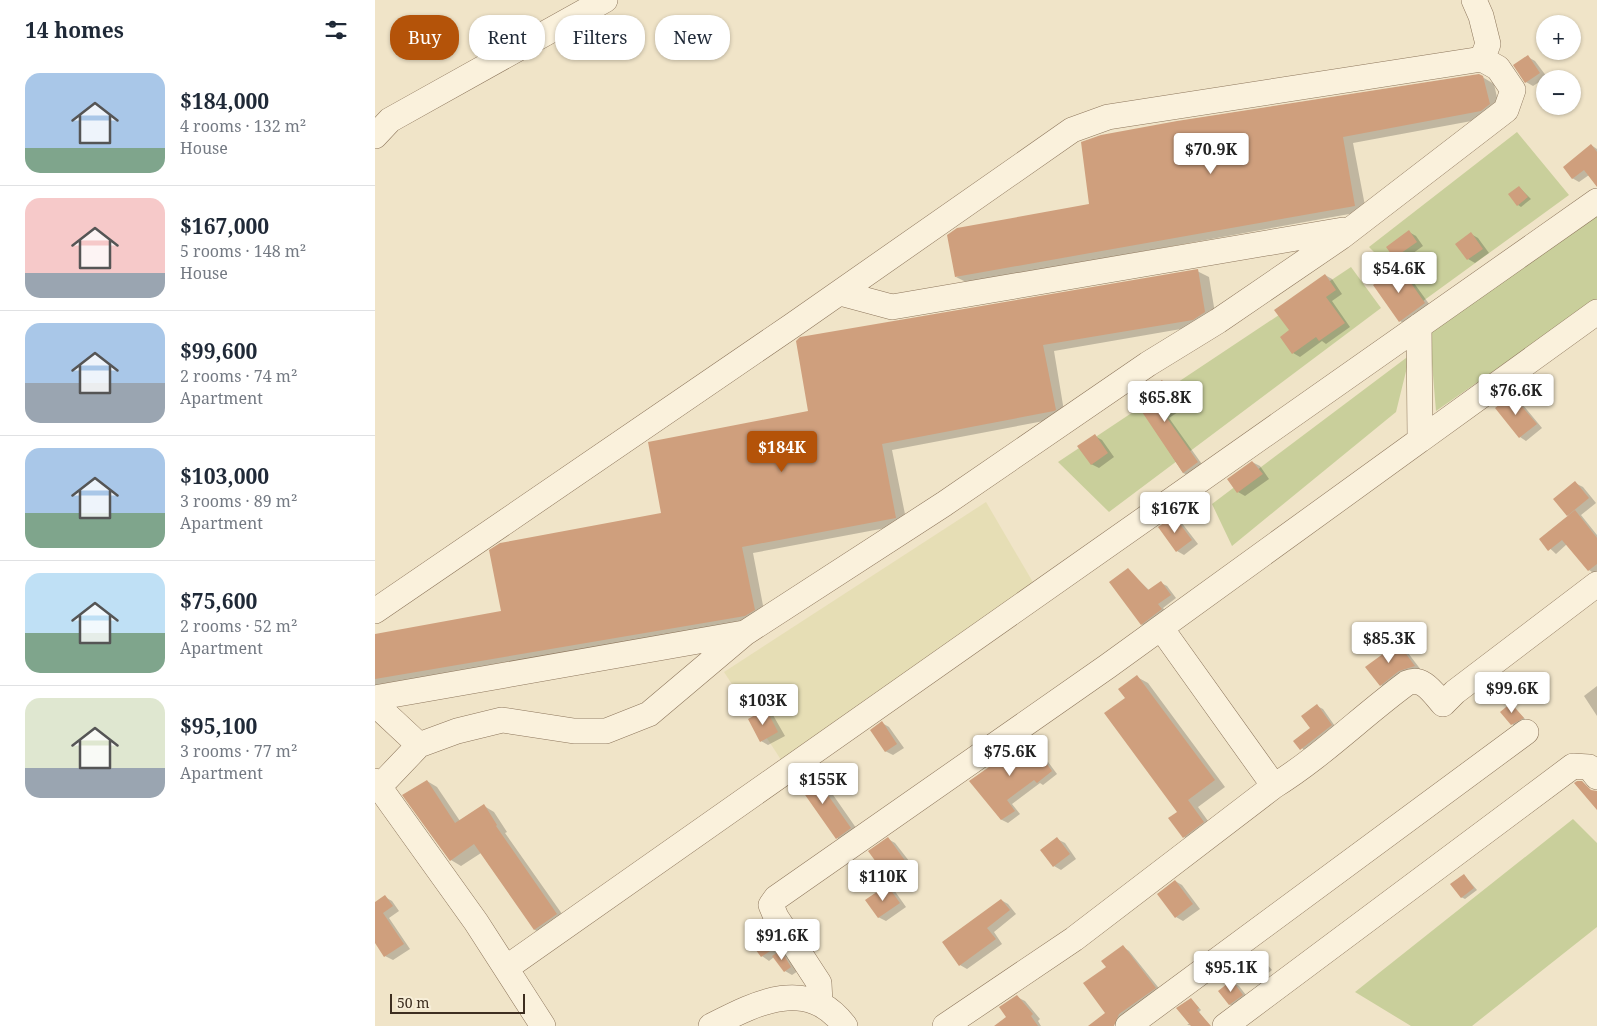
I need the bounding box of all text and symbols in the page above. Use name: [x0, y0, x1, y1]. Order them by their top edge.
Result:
chip: Buy: [390, 15, 459, 60]
chip: Rent: [469, 15, 545, 60]
chip: Filters: [555, 15, 645, 60]
chip: New: [655, 15, 730, 60]
map controls: [1536, 15, 1581, 115]
button: +: [1536, 15, 1581, 60]
text: 14 homes: [25, 16, 124, 44]
icon: filters: [322, 16, 350, 44]
button: −: [1536, 70, 1581, 115]
text: $184,000: [180, 87, 269, 115]
icon: home: [65, 93, 125, 153]
text: 4 rooms · 132 m²: [180, 115, 306, 137]
pin: $70.9K: [1170, 132, 1252, 175]
text: House: [180, 137, 228, 159]
text: $70.9K: [1185, 138, 1237, 160]
text: $167,000: [180, 212, 269, 240]
icon: home: [65, 218, 125, 278]
text: 5 rooms · 148 m²: [180, 240, 306, 262]
pin: $54.6K: [1358, 252, 1440, 294]
text: $54.6K: [1373, 257, 1425, 279]
text: House: [180, 262, 228, 284]
text: $99,600: [180, 337, 257, 365]
icon: home: [65, 343, 125, 403]
text: 2 rooms · 74 m²: [180, 365, 297, 387]
pin: $76.6K: [1475, 374, 1557, 416]
text: $76.6K: [1490, 379, 1542, 401]
pin: $65.8K: [1124, 380, 1206, 423]
text: $65.8K: [1139, 386, 1191, 408]
text: Apartment: [180, 387, 263, 409]
pin: $184K: [747, 430, 817, 473]
text: $184K: [758, 436, 806, 458]
text: $103,000: [180, 462, 269, 490]
icon: home: [65, 468, 125, 528]
text: 3 rooms · 89 m²: [180, 490, 297, 512]
pin: $167K: [1140, 492, 1210, 534]
text: $167K: [1151, 497, 1199, 519]
text: Apartment: [180, 512, 263, 534]
text: $75,600: [180, 587, 257, 615]
icon: home: [65, 593, 125, 653]
text: 2 rooms · 52 m²: [180, 615, 297, 637]
pin: $85.3K: [1348, 622, 1430, 664]
text: $85.3K: [1363, 627, 1415, 649]
text: Apartment: [180, 637, 263, 659]
pin: $99.6K: [1471, 672, 1553, 714]
text: $99.6K: [1486, 677, 1538, 699]
pin: $103K: [728, 684, 798, 726]
text: $103K: [739, 689, 787, 711]
text: $95,100: [180, 712, 257, 740]
icon: home: [65, 718, 125, 778]
pin: $75.6K: [969, 734, 1051, 777]
text: 3 rooms · 77 m²: [180, 740, 297, 762]
text: $75.6K: [984, 740, 1036, 762]
text: Apartment: [180, 762, 263, 784]
pin: $155K: [788, 762, 858, 805]
text: $155K: [799, 768, 847, 790]
pin: $110K: [848, 860, 918, 902]
text: $110K: [859, 865, 907, 887]
pin: $91.6K: [741, 918, 823, 961]
text: $91.6K: [756, 924, 808, 946]
pin: $95.1K: [1190, 950, 1272, 993]
text: $95.1K: [1205, 956, 1257, 978]
scale bar: [390, 991, 525, 1014]
text: 50 m: [397, 993, 430, 1012]

